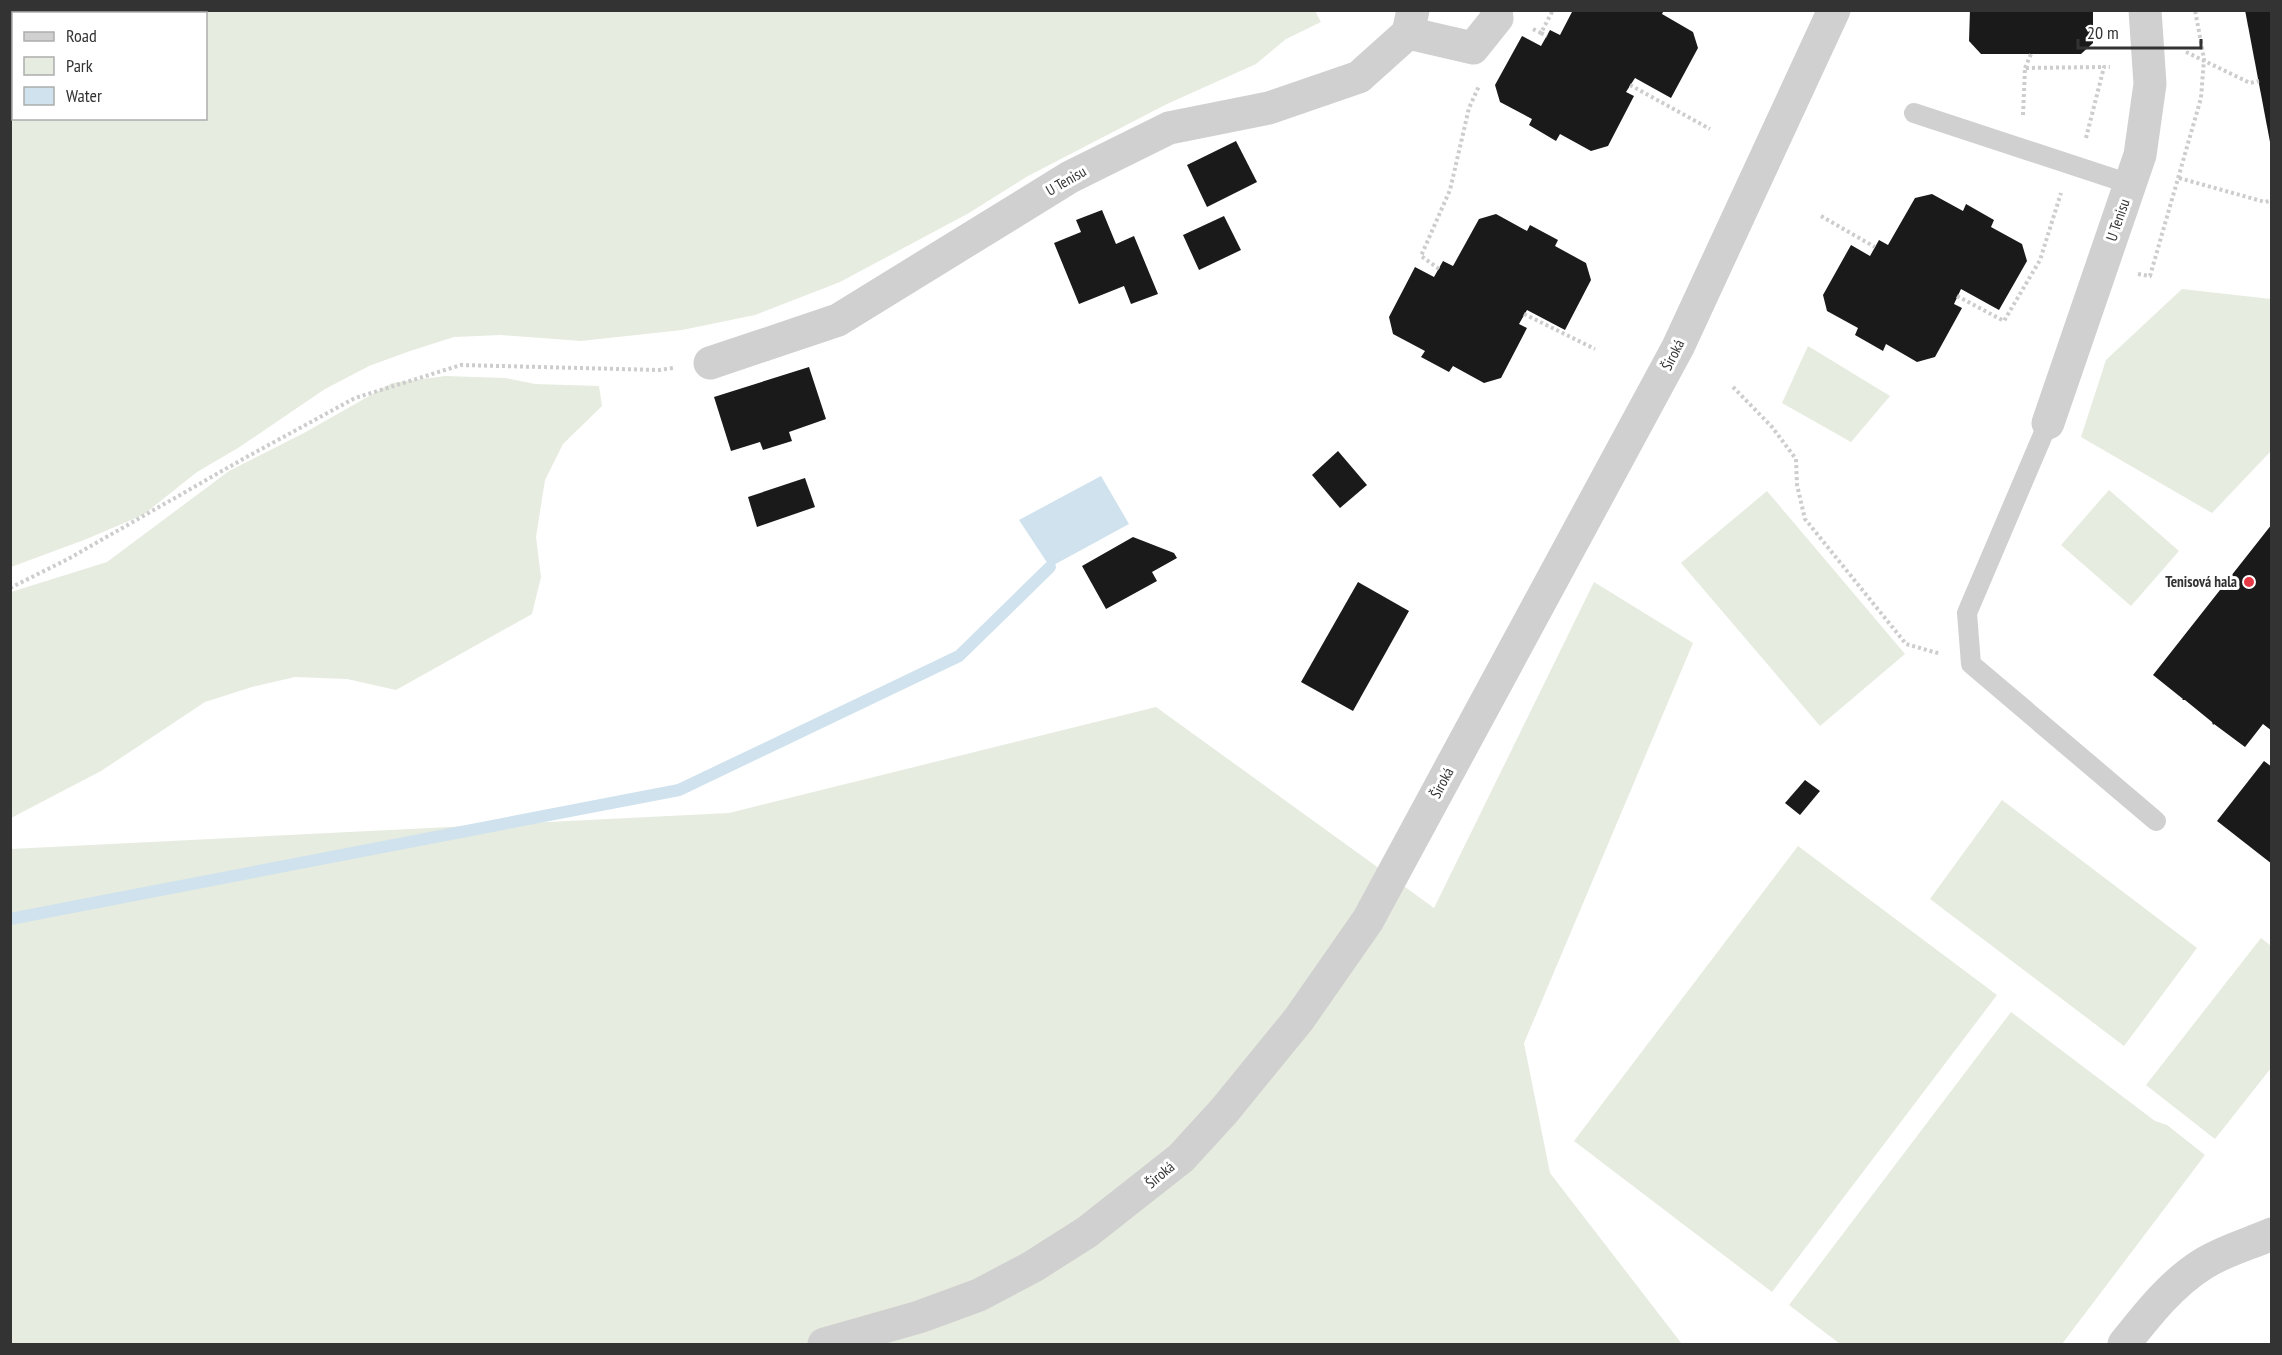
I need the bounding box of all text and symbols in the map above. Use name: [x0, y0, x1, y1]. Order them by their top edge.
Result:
legend: [12, 12, 207, 120]
scale bar: [2078, 12, 2201, 50]
text: 20 m: [2087, 21, 2119, 44]
text: Road: [66, 24, 97, 47]
text: Park: [66, 54, 93, 77]
text: Water: [66, 84, 102, 107]
street label: U Tenisu: [1042, 161, 1089, 200]
street label: U Tenisu: [2101, 196, 2134, 243]
street label: Široká: [1657, 336, 1688, 373]
place label: Tenisová hala: [2165, 572, 2237, 591]
marker: Tenisová hala: [2242, 575, 2256, 589]
street label: Široká: [1426, 764, 1457, 801]
street label: Široká: [1141, 1157, 1178, 1192]

